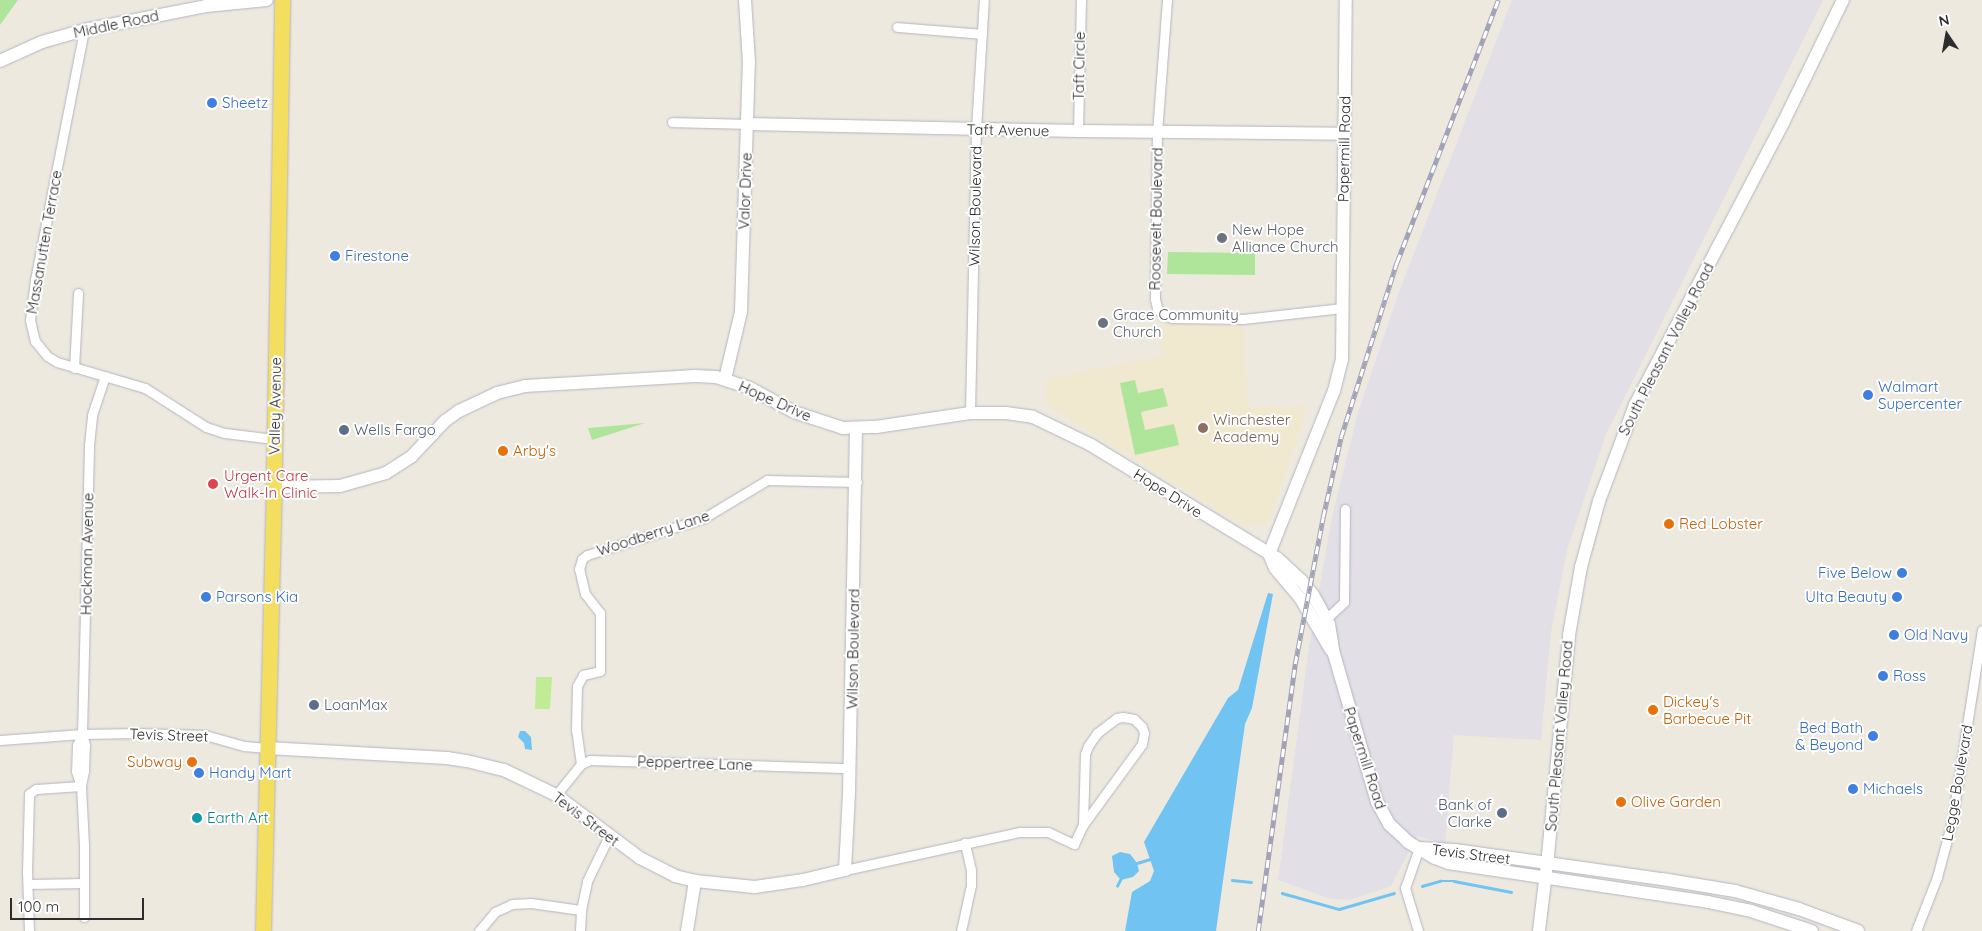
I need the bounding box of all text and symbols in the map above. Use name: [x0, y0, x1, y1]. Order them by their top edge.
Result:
street label: Middle Road: [72, 6, 160, 42]
north arrow: [1922, 10, 1972, 60]
text: N: [1937, 10, 1951, 30]
street label: Taft Circle: [1069, 31, 1089, 101]
place label: Sheetz: [222, 94, 268, 112]
street label: Papermill Road: [1334, 96, 1354, 202]
marker: Sheetz: [206, 97, 218, 109]
street label: Taft Avenue: [967, 120, 1049, 140]
street label: Wilson Boulevard: [965, 146, 985, 266]
street label: Roosevelt Boulevard: [1146, 147, 1166, 291]
street label: Valor Drive: [735, 152, 755, 230]
street label: Massanutten Terrace: [22, 169, 66, 315]
place label: New Hope Alliance Church: [1232, 220, 1338, 255]
marker: New Hope Alliance Church: [1216, 232, 1228, 244]
place label: Firestone: [345, 247, 409, 265]
marker: Firestone: [329, 250, 341, 262]
street label: South Pleasant Valley Road: [1615, 260, 1717, 438]
place label: Grace Community Church: [1113, 305, 1239, 340]
marker: Grace Community Church: [1097, 317, 1109, 329]
street label: Valley Avenue: [265, 357, 285, 455]
street label: Hope Drive: [736, 377, 814, 425]
place label: Walmart Supercenter: [1878, 377, 1962, 412]
marker: Walmart Supercenter: [1862, 389, 1874, 401]
place label: Winchester Academy: [1213, 410, 1290, 445]
place label: Wells Fargo: [354, 421, 436, 439]
marker: Winchester Academy: [1197, 422, 1209, 434]
marker: Wells Fargo: [338, 424, 350, 436]
place label: Arby's: [513, 442, 556, 460]
marker: Arby's: [497, 445, 509, 457]
street label: Hope Drive: [1130, 465, 1206, 521]
place label: Urgent Care Walk-In Clinic: [224, 466, 317, 501]
marker: Urgent Care Walk-In Clinic: [206, 477, 220, 491]
street label: Hockman Avenue: [77, 493, 97, 615]
street label: Woodberry Lane: [594, 506, 712, 560]
place label: Red Lobster: [1679, 515, 1763, 533]
marker: Red Lobster: [1663, 518, 1675, 530]
place label: Five Below: [1818, 564, 1892, 582]
marker: Five Below: [1896, 567, 1908, 579]
place label: Parsons Kia: [216, 588, 298, 606]
place label: Ulta Beauty: [1805, 588, 1887, 606]
street label: Wilson Boulevard: [843, 589, 863, 709]
marker: Parsons Kia: [200, 591, 212, 603]
marker: Ulta Beauty: [1891, 591, 1903, 603]
place label: Old Navy: [1904, 626, 1968, 644]
marker: Old Navy: [1888, 629, 1900, 641]
street label: South Pleasant Valley Road: [1542, 640, 1576, 832]
place label: Ross: [1893, 667, 1926, 685]
marker: Ross: [1877, 670, 1889, 682]
place label: Dickey's Barbecue Pit: [1663, 692, 1751, 727]
place label: LoanMax: [324, 696, 388, 714]
marker: LoanMax: [308, 699, 320, 711]
marker: Dickey's Barbecue Pit: [1647, 704, 1659, 716]
street label: Papermill Road: [1340, 705, 1390, 811]
place label: Bed Bath & Beyond: [1795, 718, 1863, 753]
street label: Legge Boulevard: [1938, 723, 1976, 843]
street label: Tevis Street: [129, 725, 209, 745]
marker: Bed Bath & Beyond: [1867, 730, 1879, 742]
street label: Peppertree Lane: [637, 752, 753, 774]
place label: Subway: [127, 753, 182, 771]
marker: Subway: [186, 756, 198, 768]
place label: Handy Mart: [209, 764, 292, 782]
marker: Handy Mart: [193, 767, 205, 779]
place label: Michaels: [1863, 780, 1923, 798]
marker: Michaels: [1847, 783, 1859, 795]
street label: Tevis Street: [549, 788, 623, 850]
place label: Olive Garden: [1631, 793, 1721, 811]
place label: Bank of Clarke: [1438, 795, 1492, 830]
marker: Olive Garden: [1615, 796, 1627, 808]
marker: Bank of Clarke: [1496, 807, 1508, 819]
place label: Earth Art: [207, 809, 269, 827]
marker: Earth Art: [191, 812, 203, 824]
street label: Tevis Street: [1431, 840, 1511, 868]
scale bar: [12, 888, 146, 920]
text: 100 m: [18, 897, 59, 916]

